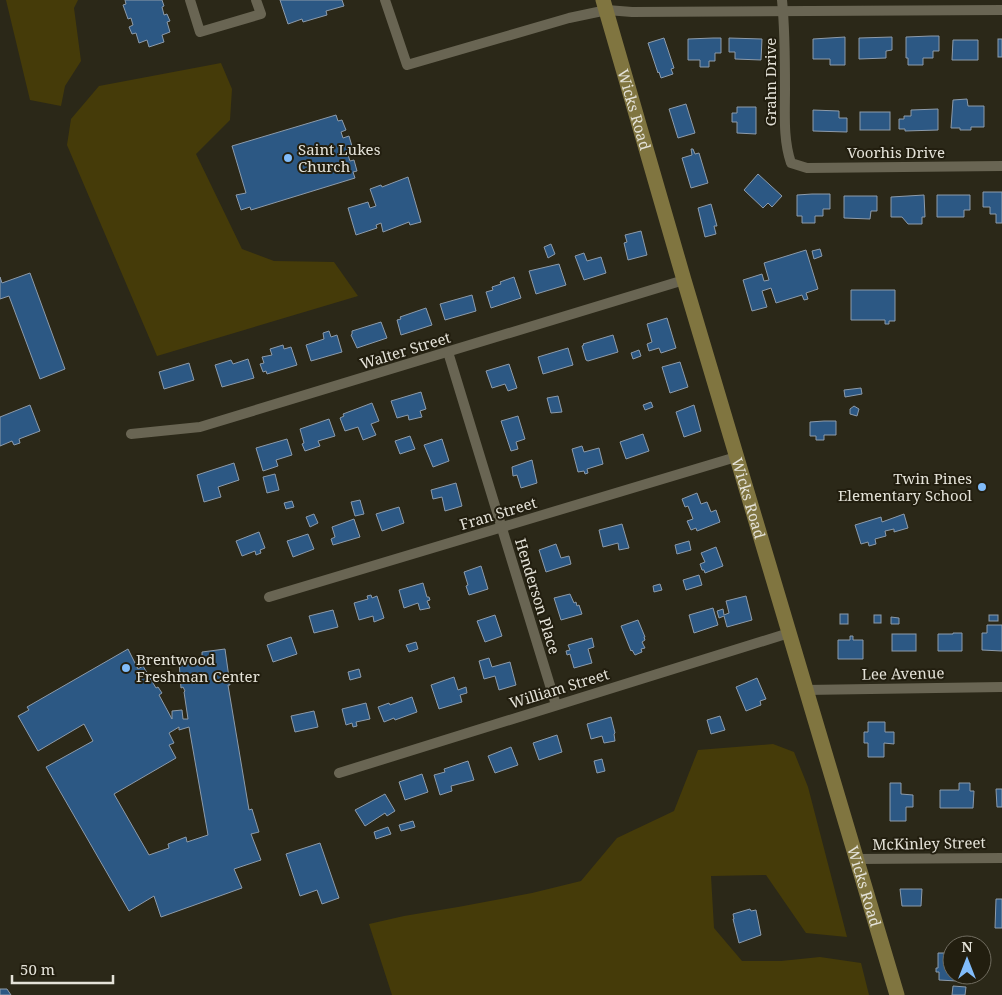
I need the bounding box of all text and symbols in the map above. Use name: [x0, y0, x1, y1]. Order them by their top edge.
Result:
street label: Grahn Drive: [760, 38, 780, 126]
street label: Wicks Road: [613, 67, 656, 152]
place label: Saint Lukes Church: [298, 139, 381, 176]
street label: Voorhis Drive: [847, 142, 945, 162]
marker: Saint Lukes Church: [282, 152, 294, 164]
street label: Walter Street: [357, 327, 453, 373]
street label: Wicks Road: [727, 455, 770, 541]
place label: Twin Pines Elementary School: [838, 468, 972, 505]
marker: Twin Pines Elementary School: [976, 481, 988, 493]
street label: Fran Street: [457, 492, 539, 534]
street label: Henderson Place: [511, 535, 565, 657]
place label: Brentwood Freshman Center: [136, 649, 260, 686]
marker: Brentwood Freshman Center: [120, 662, 132, 674]
street label: Lee Avenue: [861, 662, 945, 684]
street label: William Street: [507, 663, 611, 713]
street label: McKinley Street: [872, 832, 986, 854]
street label: Wicks Road: [843, 843, 886, 929]
north arrow: [942, 935, 992, 985]
text: N: [961, 937, 973, 956]
scale bar: [12, 952, 114, 984]
text: 50 m: [20, 959, 55, 979]

